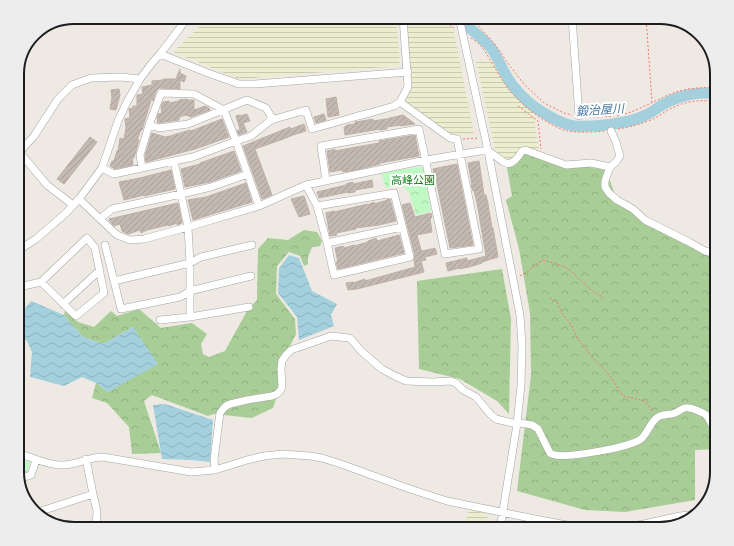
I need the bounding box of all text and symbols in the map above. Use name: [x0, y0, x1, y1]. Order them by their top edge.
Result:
water label: 鍛治屋川: [576, 101, 626, 119]
park label: 高峰公園: [391, 174, 435, 187]

